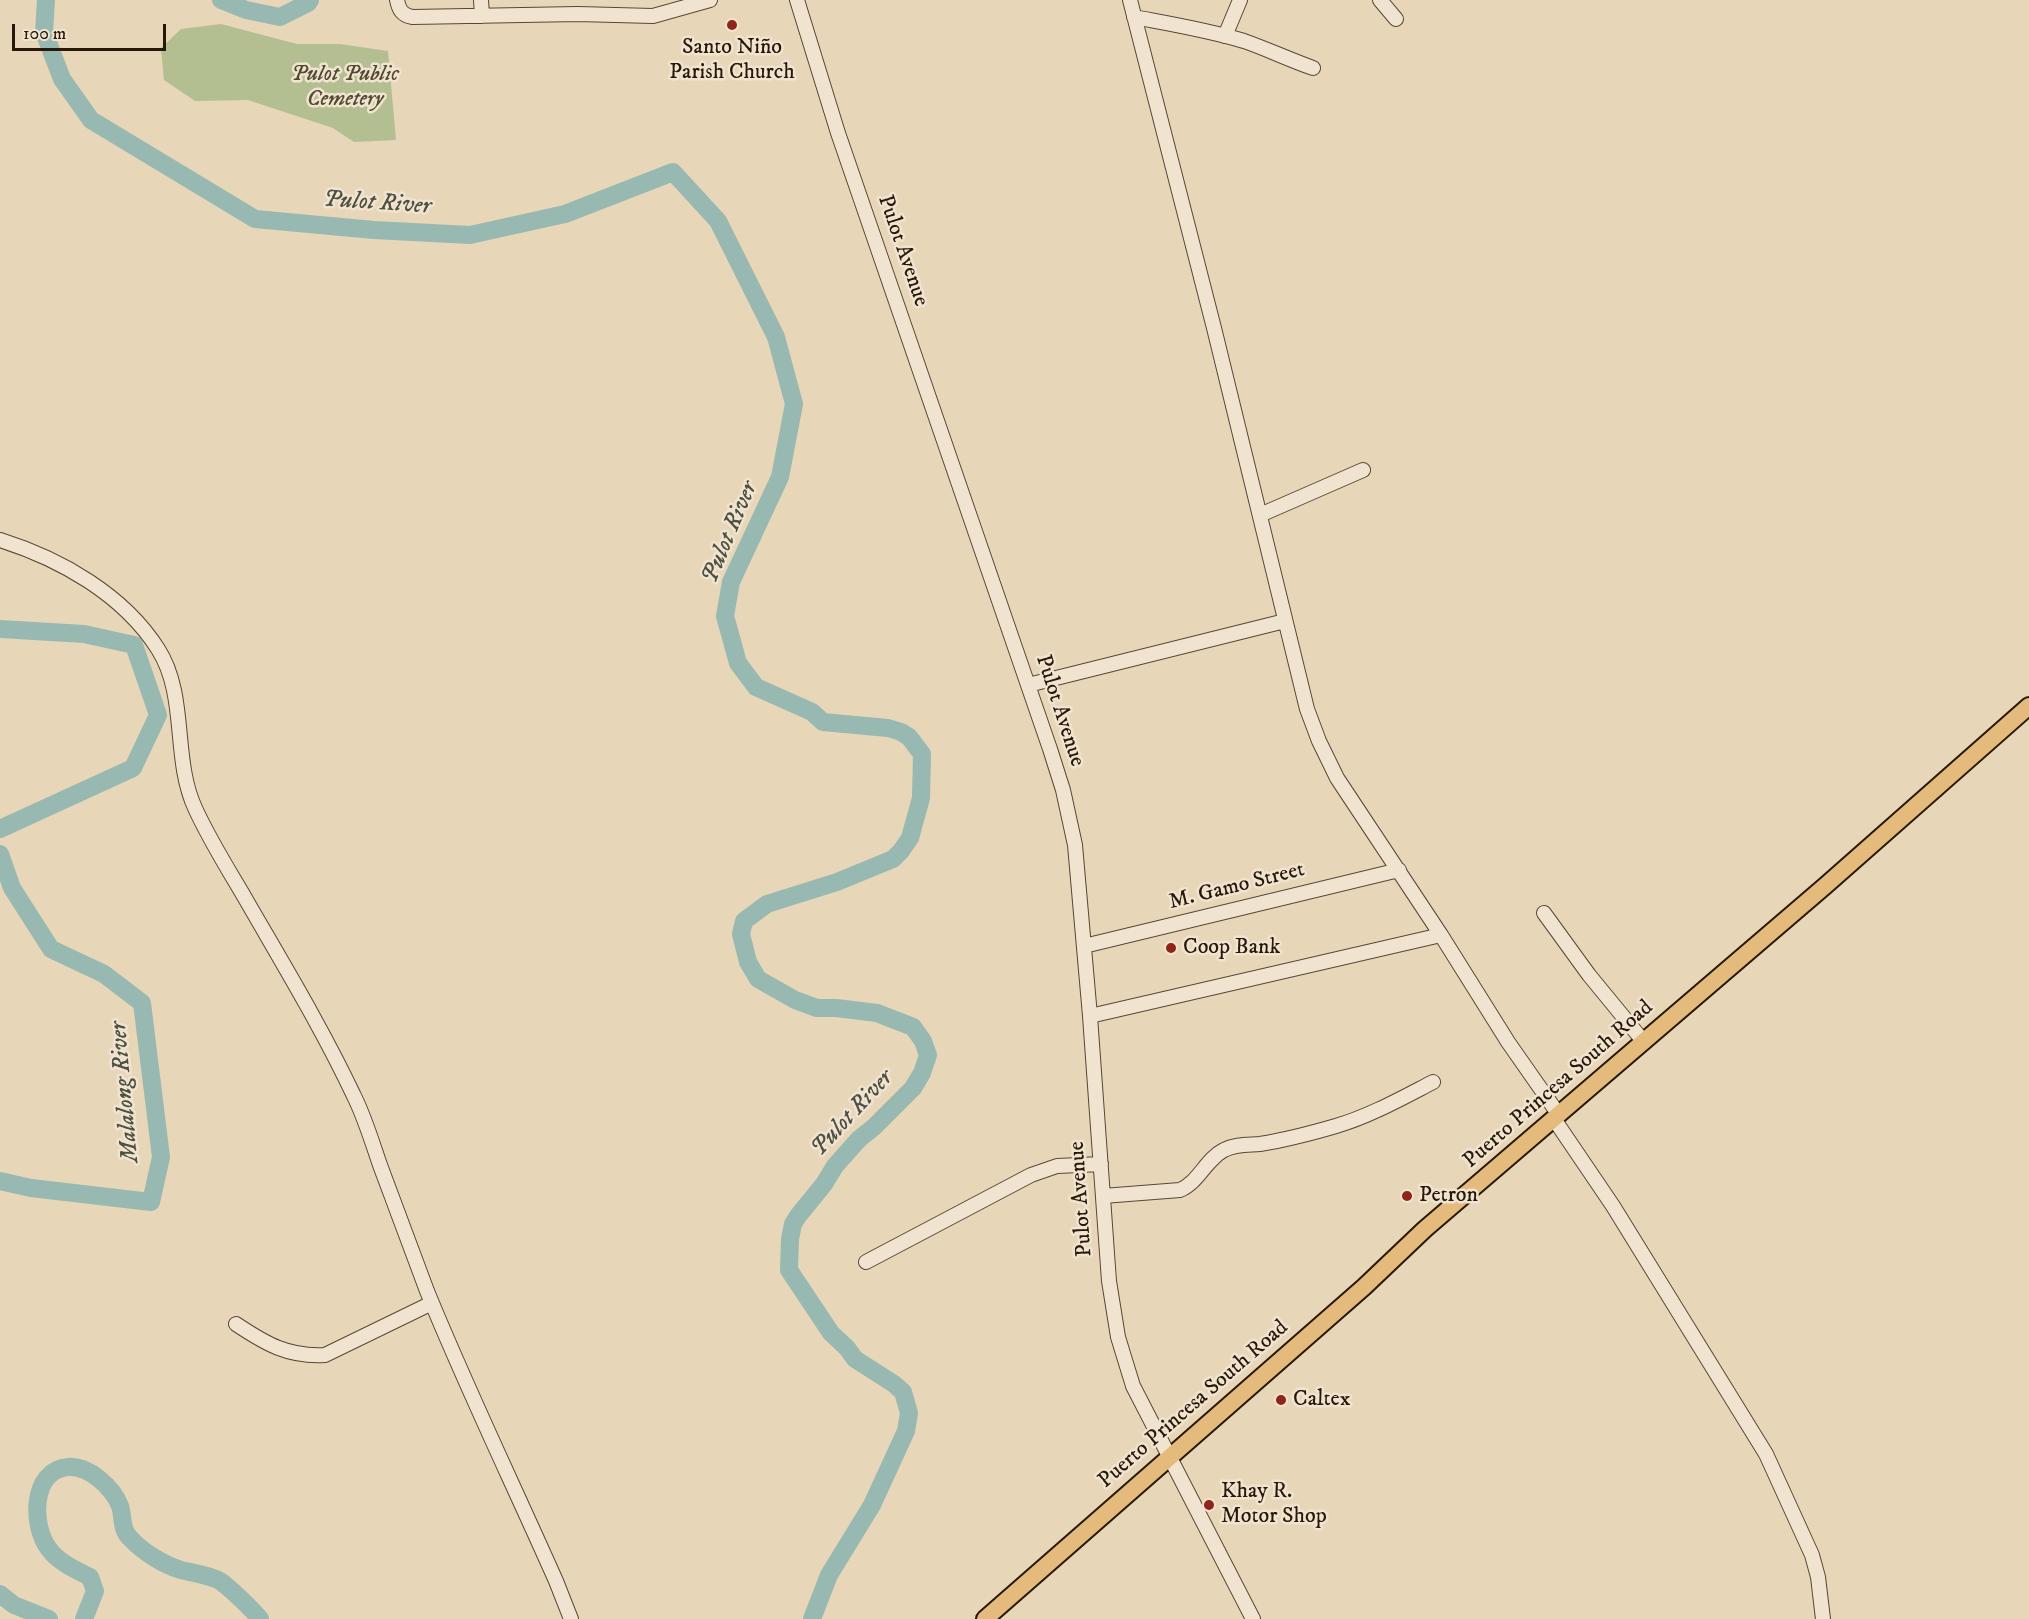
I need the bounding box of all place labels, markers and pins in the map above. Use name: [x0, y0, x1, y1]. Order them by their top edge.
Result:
marker: Santo Niño Parish Church: [725, 18, 739, 32]
place label: Santo Niño Parish Church: [669, 35, 795, 86]
place label: Coop Bank: [1183, 935, 1280, 961]
marker: Coop Bank: [1164, 941, 1178, 955]
place label: Petron: [1419, 1183, 1478, 1209]
marker: Petron: [1400, 1189, 1414, 1203]
place label: Caltex: [1293, 1387, 1350, 1413]
marker: Caltex: [1274, 1393, 1288, 1407]
place label: Khay R. Motor Shop: [1221, 1479, 1327, 1530]
marker: Khay R. Motor Shop: [1202, 1498, 1216, 1512]

